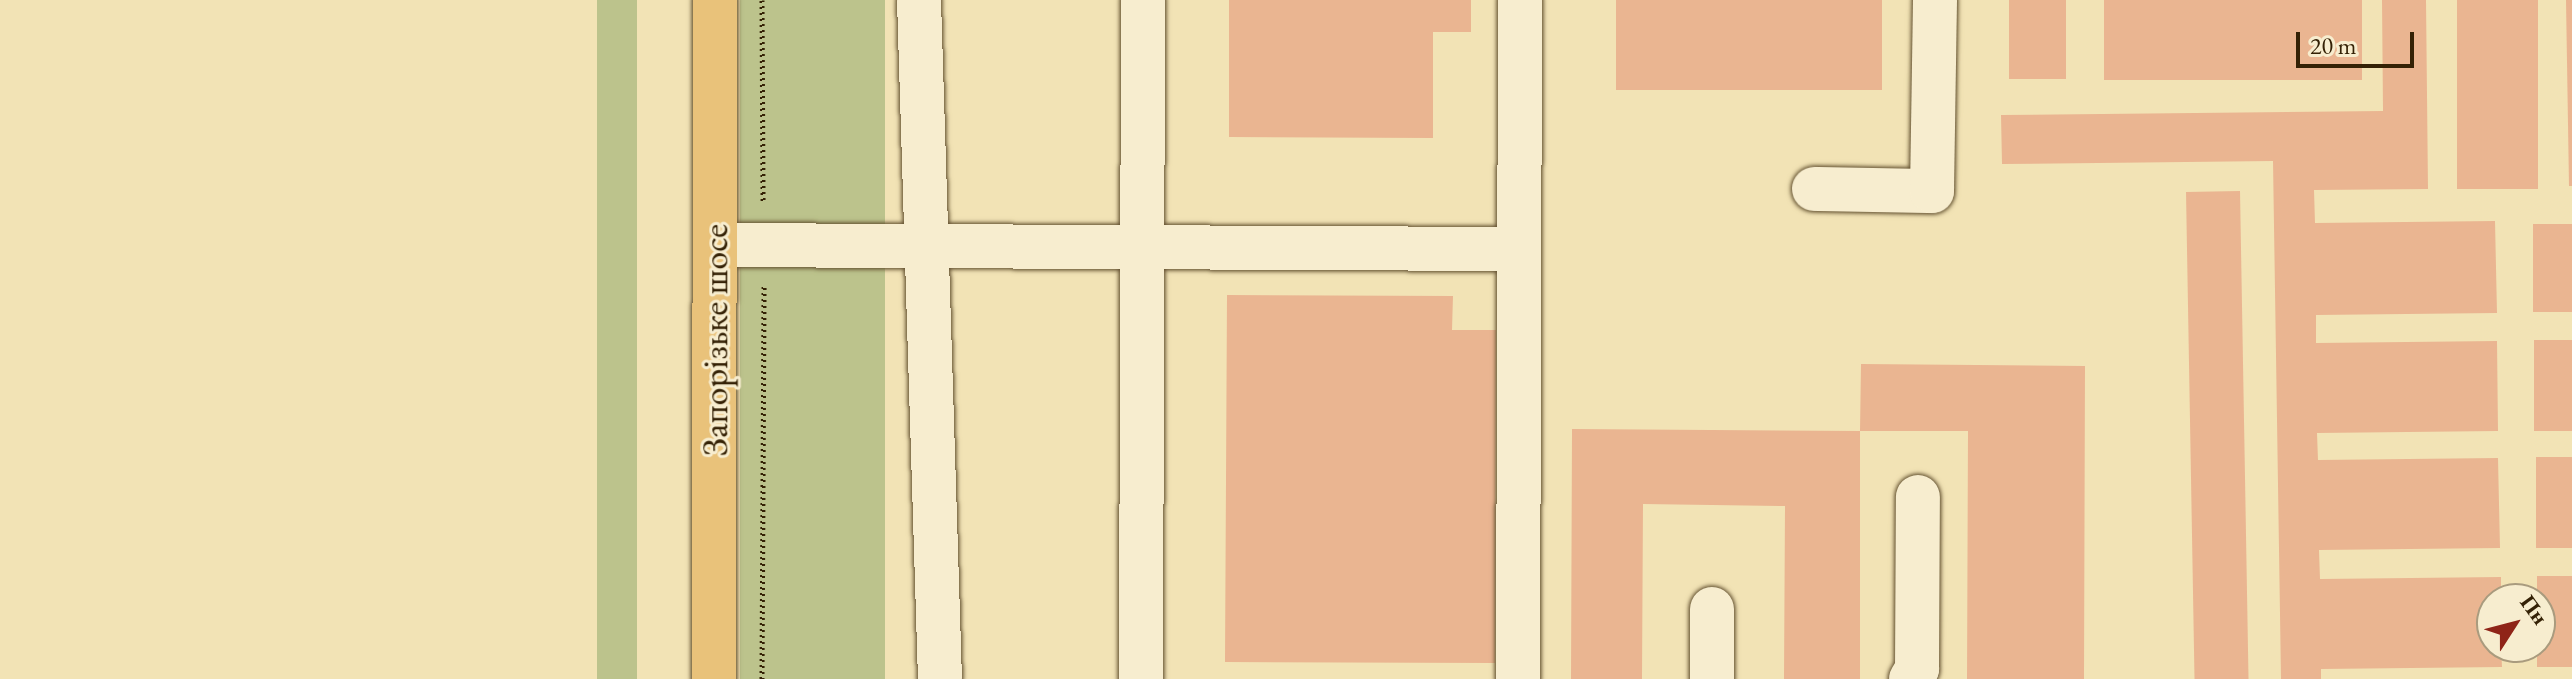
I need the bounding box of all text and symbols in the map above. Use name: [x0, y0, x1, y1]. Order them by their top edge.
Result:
scale bar: [2300, 16, 2418, 66]
text: 20 m: [2310, 30, 2357, 61]
street label: Запорізьке шосе: [693, 224, 737, 456]
north arrow: [2476, 583, 2556, 663]
text: Пн: [2514, 589, 2555, 630]

